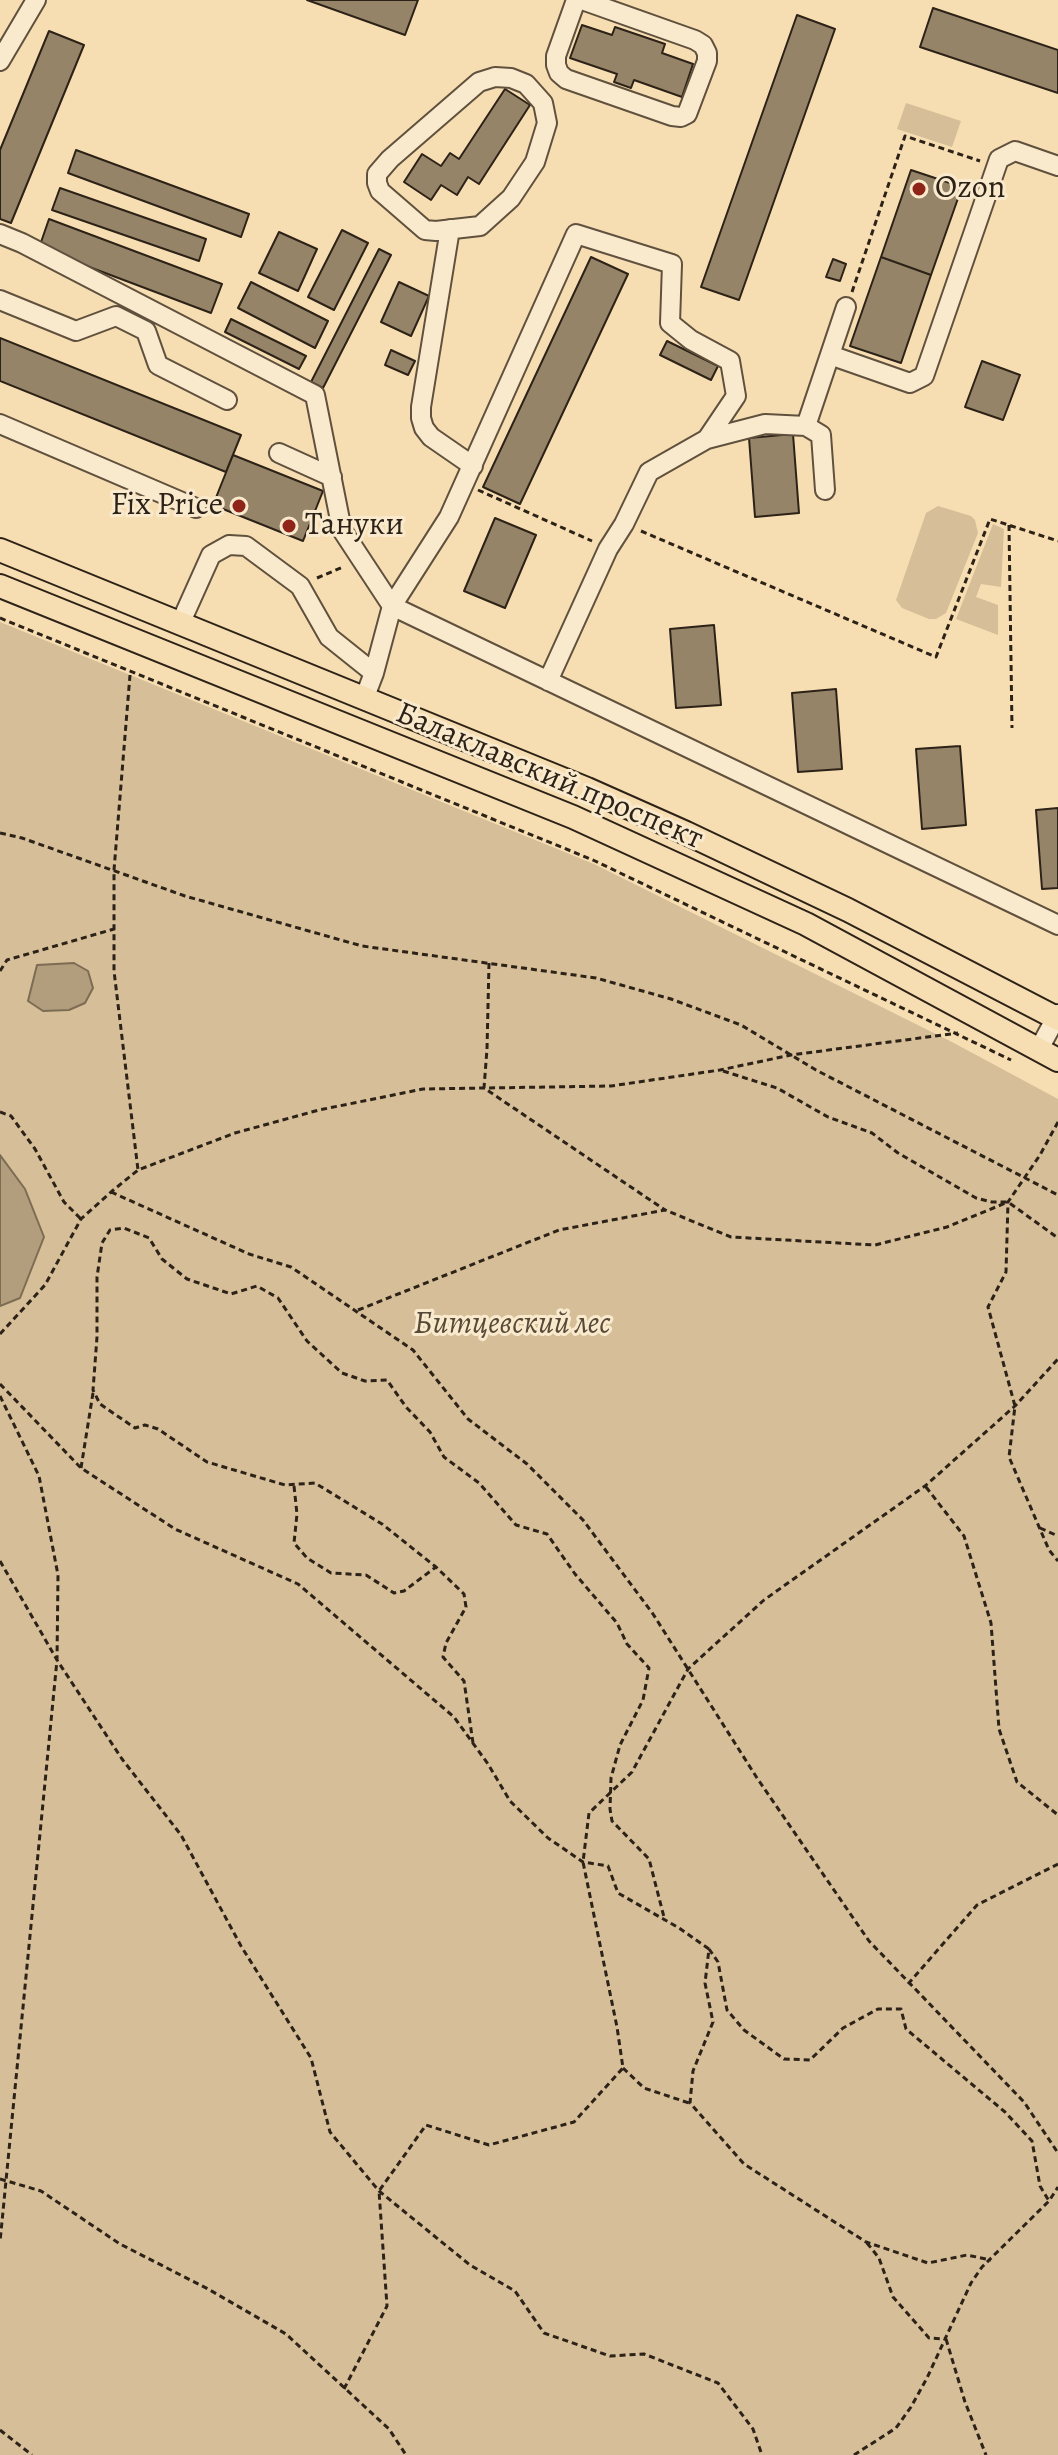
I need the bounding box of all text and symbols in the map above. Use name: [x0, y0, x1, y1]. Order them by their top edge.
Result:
place label: Ozon: [935, 170, 1005, 208]
marker: Ozon: [910, 180, 928, 198]
place label: Fix Price: [111, 487, 223, 525]
marker: Fix Price: [230, 497, 248, 515]
place label: Тануки: [305, 507, 404, 545]
marker: Тануки: [280, 517, 298, 535]
street label: Балаклавский проспект: [390, 695, 708, 859]
park label: Битцевский лес: [413, 1306, 611, 1344]

